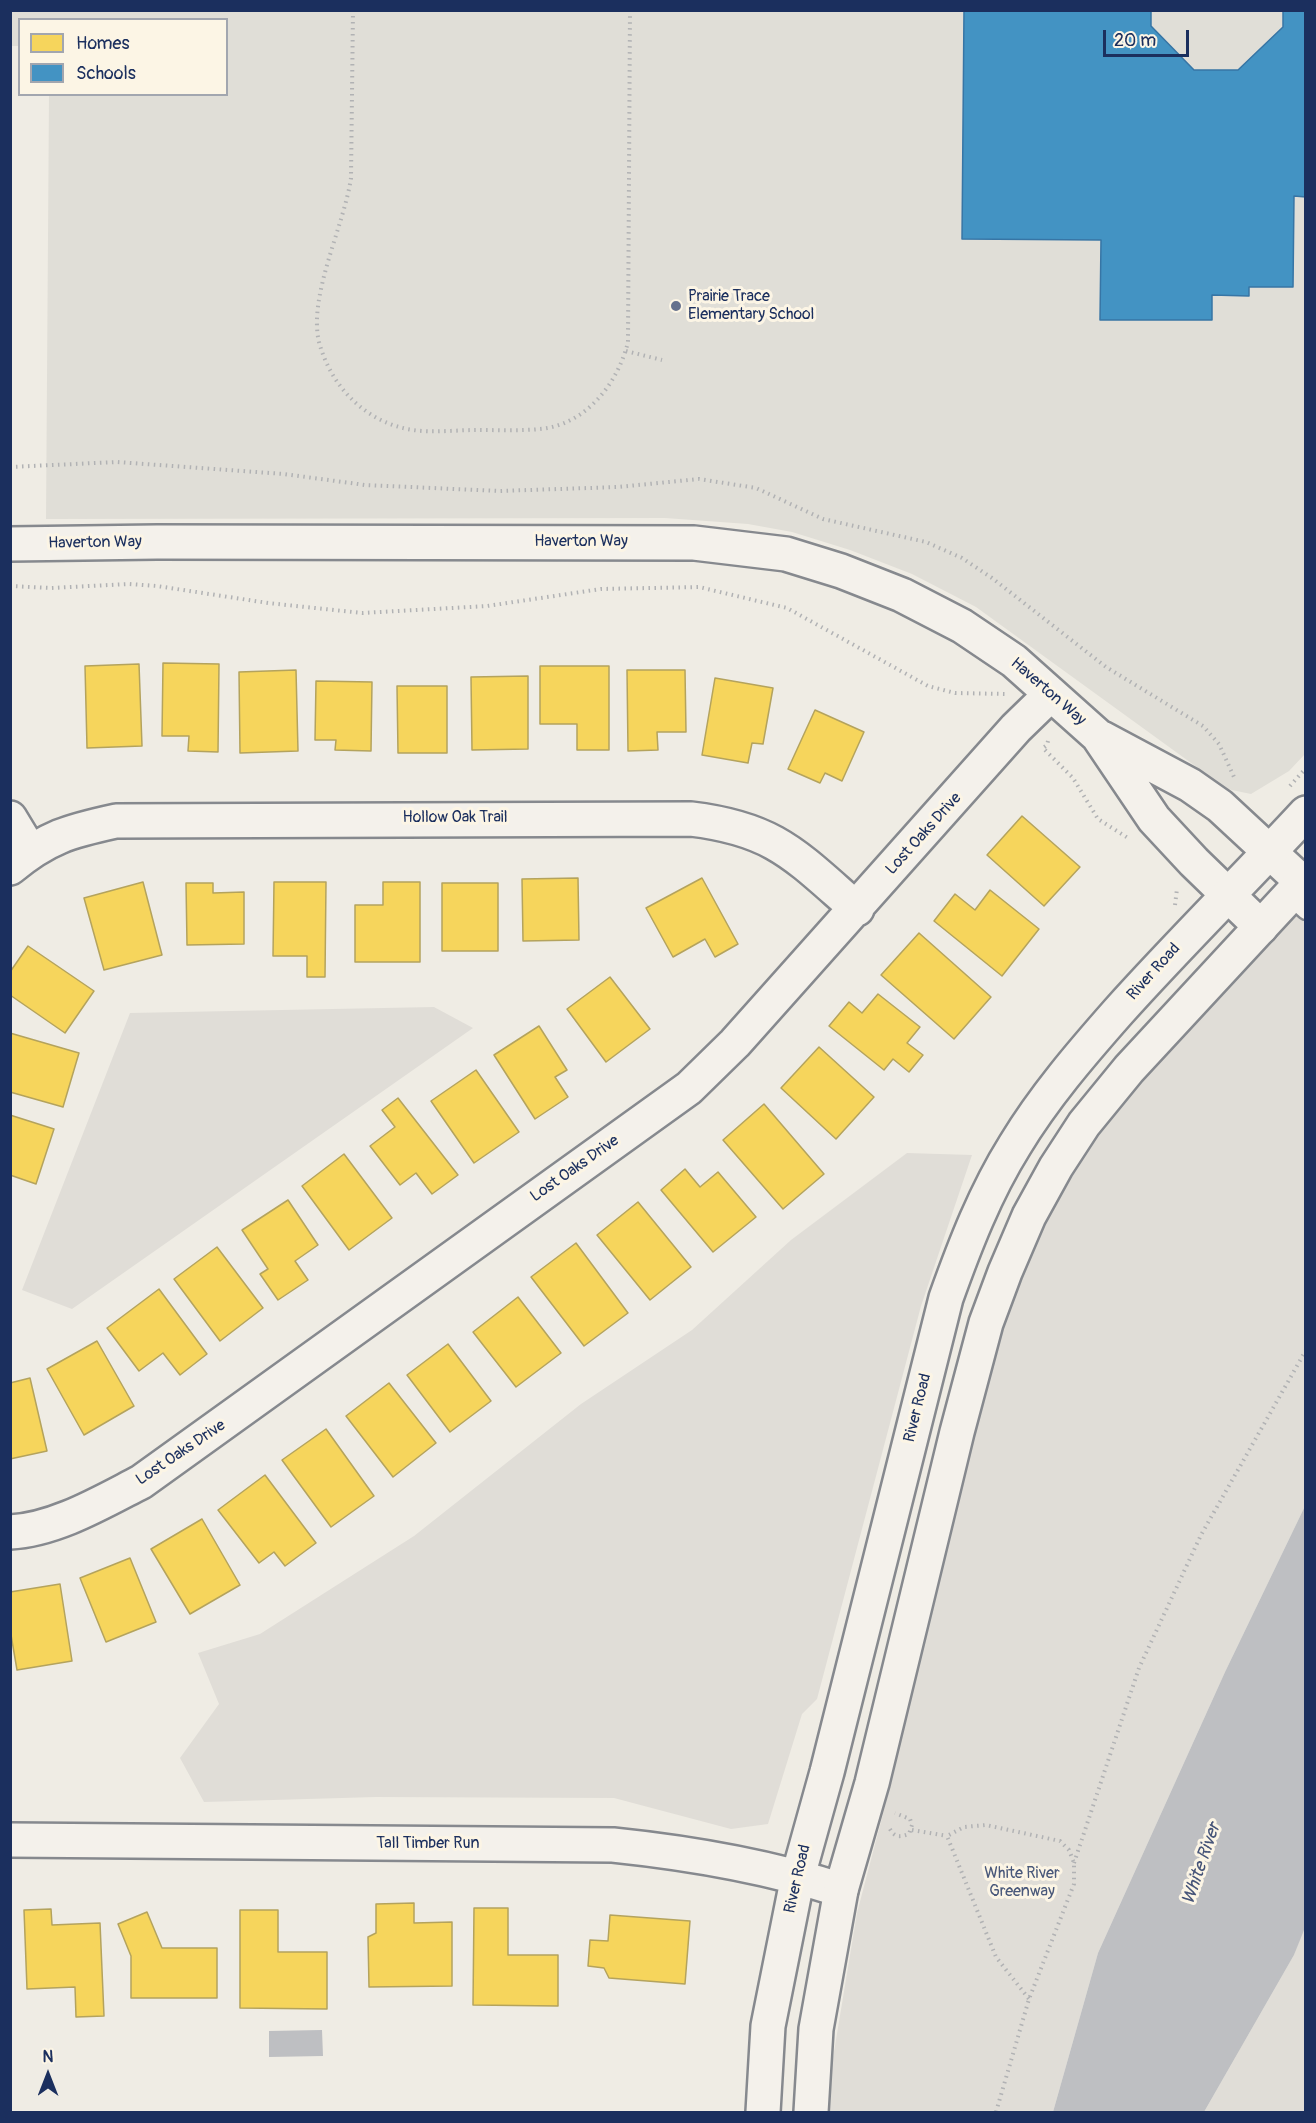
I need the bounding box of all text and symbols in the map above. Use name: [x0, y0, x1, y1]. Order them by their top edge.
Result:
legend: [18, 18, 228, 96]
scale bar: [1106, 18, 1192, 56]
text: 20 m: [1114, 29, 1156, 52]
text: Homes: [76, 32, 129, 55]
text: Schools: [76, 62, 136, 85]
place label: Prairie Trace Elementary School: [688, 287, 814, 325]
marker: Prairie Trace Elementary School: [669, 299, 683, 313]
street label: Haverton Way: [534, 532, 628, 552]
street label: Haverton Way: [48, 533, 142, 553]
street label: Haverton Way: [1006, 654, 1090, 730]
street label: Lost Oaks Drive: [882, 789, 966, 879]
street label: Hollow Oak Trail: [403, 808, 507, 828]
street label: River Road: [1123, 940, 1185, 1004]
street label: Lost Oaks Drive: [527, 1131, 623, 1207]
street label: River Road: [900, 1372, 936, 1444]
street label: Lost Oaks Drive: [133, 1416, 229, 1490]
water label: White River: [1178, 1820, 1226, 1908]
street label: Tall Timber Run: [376, 1834, 480, 1854]
street label: River Road: [781, 1843, 815, 1915]
park label: White River Greenway: [984, 1864, 1060, 1902]
north arrow: [18, 2045, 78, 2105]
text: N: [43, 2047, 53, 2067]

